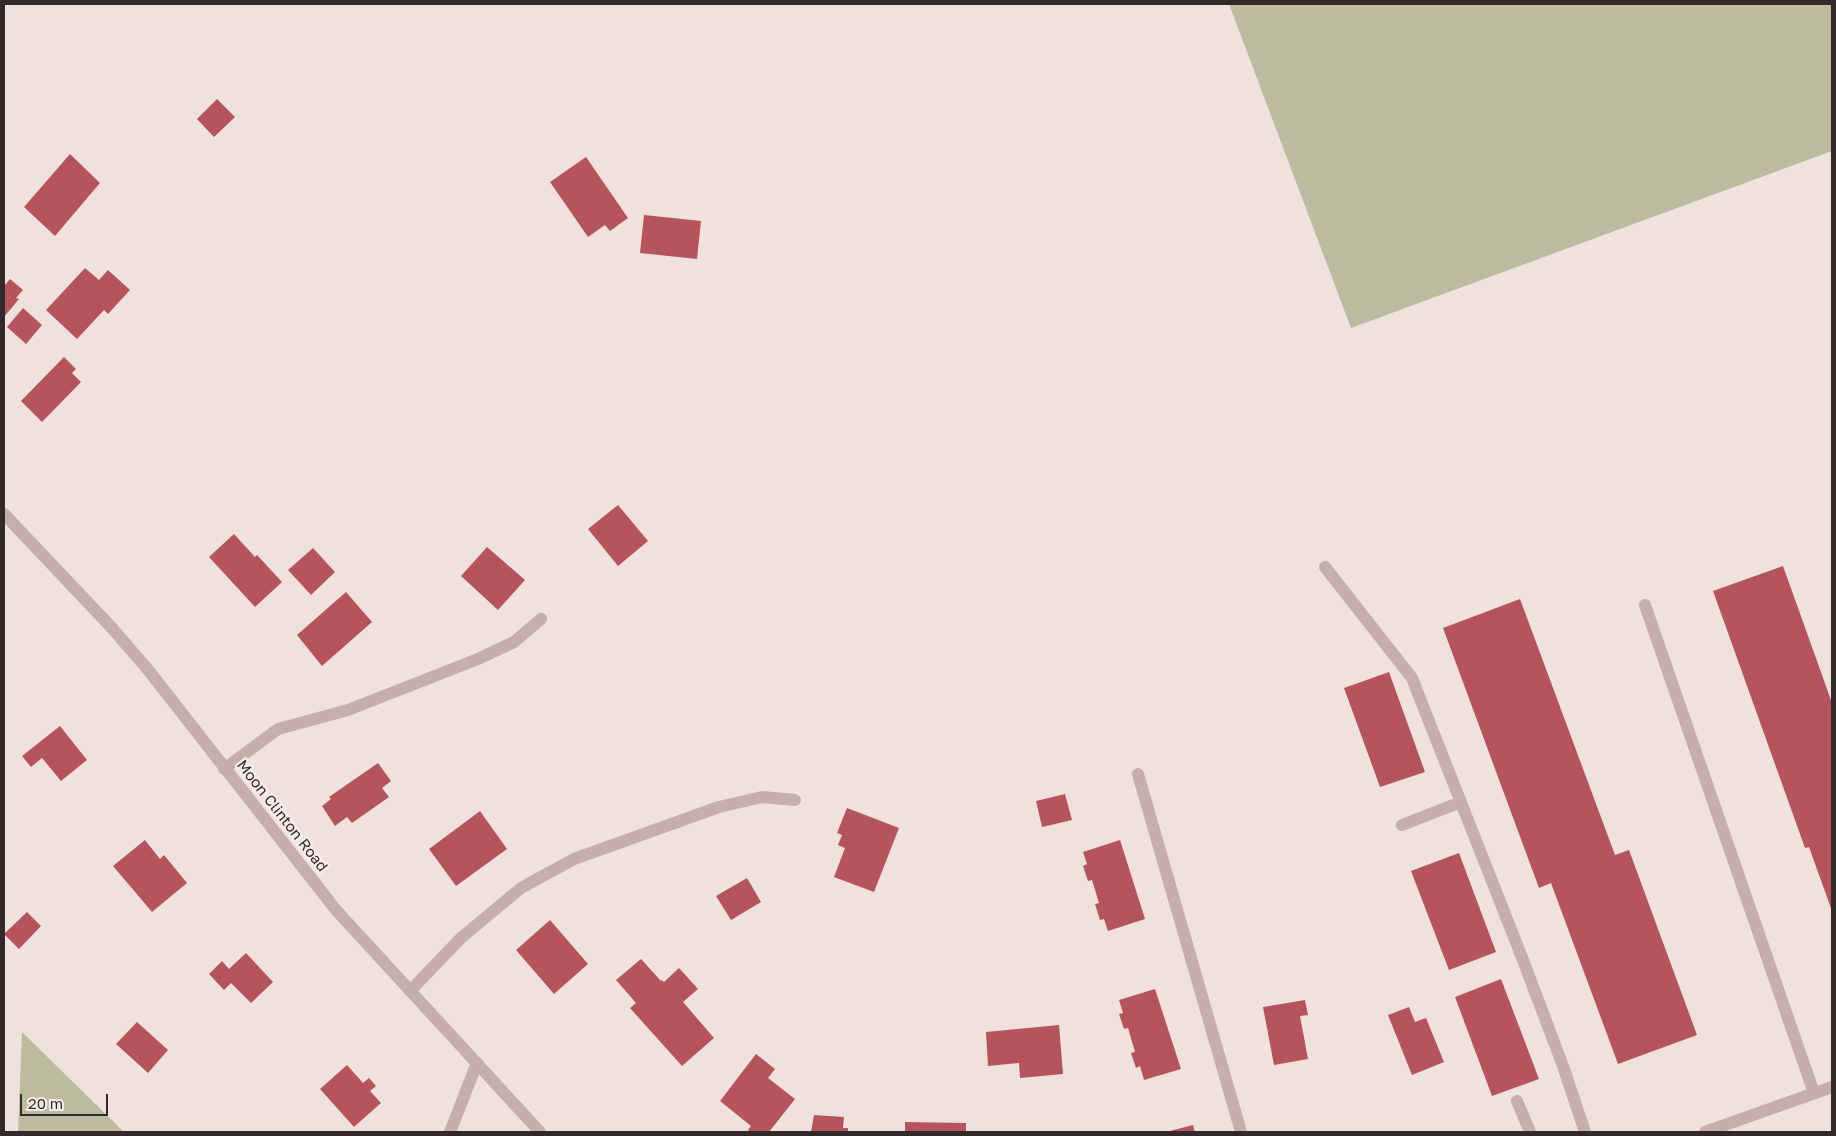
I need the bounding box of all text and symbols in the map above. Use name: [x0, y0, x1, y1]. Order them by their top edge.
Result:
street label: Moon Clinton Road: [233, 757, 331, 875]
scale bar: [22, 1084, 110, 1116]
text: 20 m: [28, 1094, 63, 1112]

